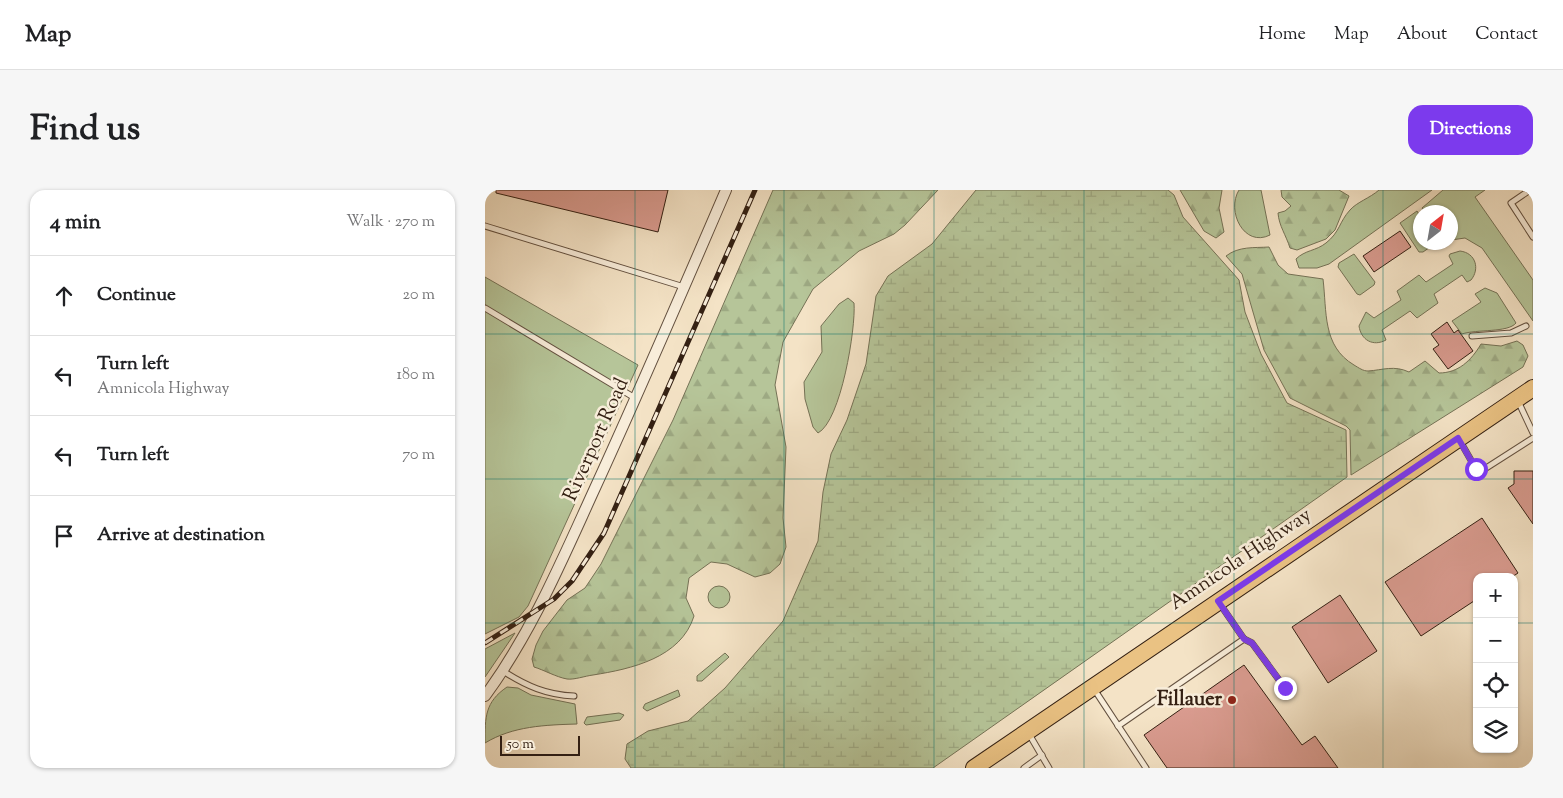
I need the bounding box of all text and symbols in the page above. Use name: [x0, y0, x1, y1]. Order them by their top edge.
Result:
text: Map: [25, 18, 71, 52]
text: Home: [1259, 22, 1306, 48]
text: Map: [1334, 22, 1369, 48]
text: About: [1397, 22, 1447, 48]
text: Contact: [1475, 22, 1538, 48]
text: Find us: [30, 105, 140, 156]
button: Directions: [1408, 105, 1533, 155]
north arrow: [1413, 205, 1458, 250]
text: 4 min: [50, 208, 101, 238]
text: Walk · 270 m: [346, 211, 435, 234]
icon: ahead: [50, 282, 78, 310]
text: Continue: [97, 282, 176, 309]
text: 20 m: [402, 284, 435, 307]
text: Turn left: [97, 351, 169, 378]
icon: left: [50, 362, 78, 390]
text: 180 m: [396, 364, 435, 387]
street label: Riverport Road: [557, 374, 637, 506]
text: Amnicola Highway: [97, 378, 230, 401]
icon: left: [50, 442, 78, 470]
text: Turn left: [97, 442, 169, 469]
text: 70 m: [402, 444, 435, 467]
route start: [1465, 458, 1488, 481]
street label: Amnicola Highway: [1164, 502, 1318, 618]
icon: arrive: [50, 522, 78, 550]
text: Arrive at destination: [97, 522, 265, 549]
map controls: [1473, 573, 1518, 753]
button: +: [1473, 573, 1518, 618]
button: −: [1473, 618, 1518, 663]
button: locate: [1473, 663, 1518, 708]
route end: [1274, 677, 1297, 700]
place label: Fillauer: [1157, 686, 1222, 715]
marker: Fillauer: [1226, 694, 1238, 706]
button: layers: [1473, 708, 1518, 753]
scale bar: [500, 733, 580, 756]
text: 50 m: [507, 735, 534, 755]

